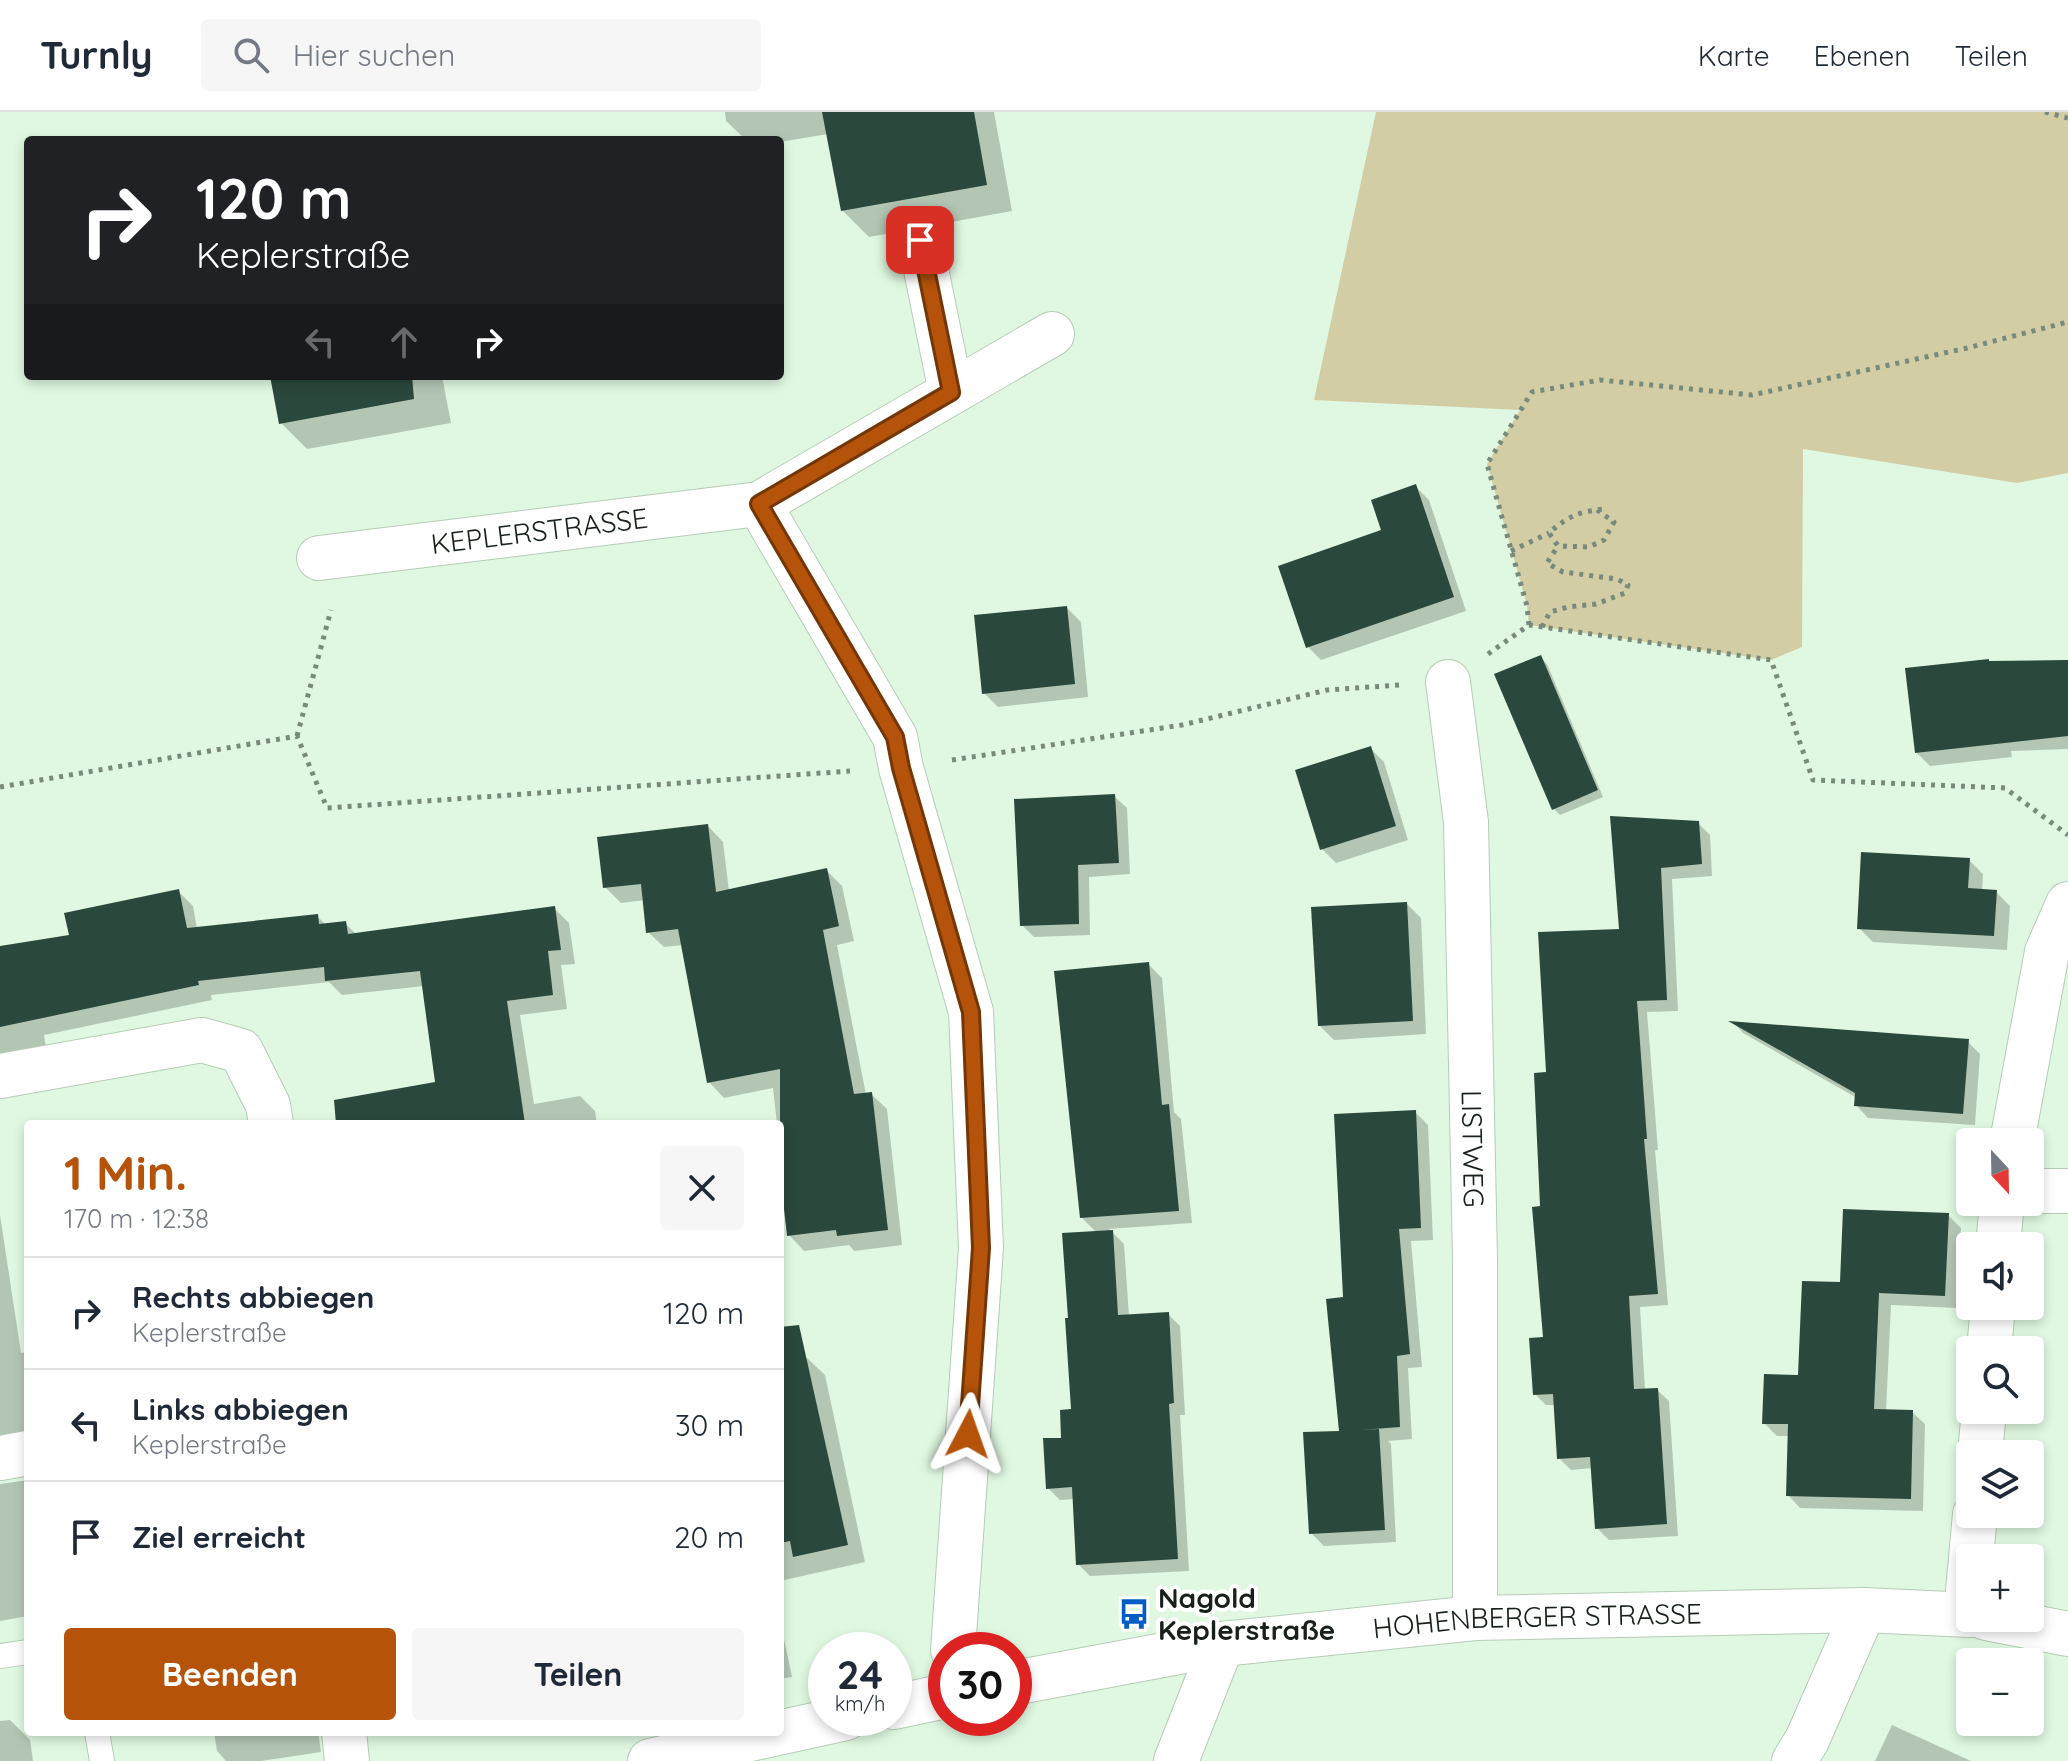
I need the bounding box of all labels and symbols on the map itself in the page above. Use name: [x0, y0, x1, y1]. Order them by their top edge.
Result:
pin: [886, 206, 954, 274]
street label: KEPLERSTRASSE: [429, 500, 650, 561]
street label: LISTWEG: [1455, 1090, 1492, 1208]
north arrow: [1956, 1128, 2044, 1216]
position arrow: [926, 1392, 1010, 1476]
place label: Nagold Keplerstraße: [1158, 1580, 1335, 1647]
street label: HOHENBERGER STRASSE: [1371, 1595, 1702, 1645]
bus stop icon: Nagold Keplerstraße: [1117, 1597, 1151, 1631]
speed limit sign: 30: [928, 1632, 1032, 1736]

